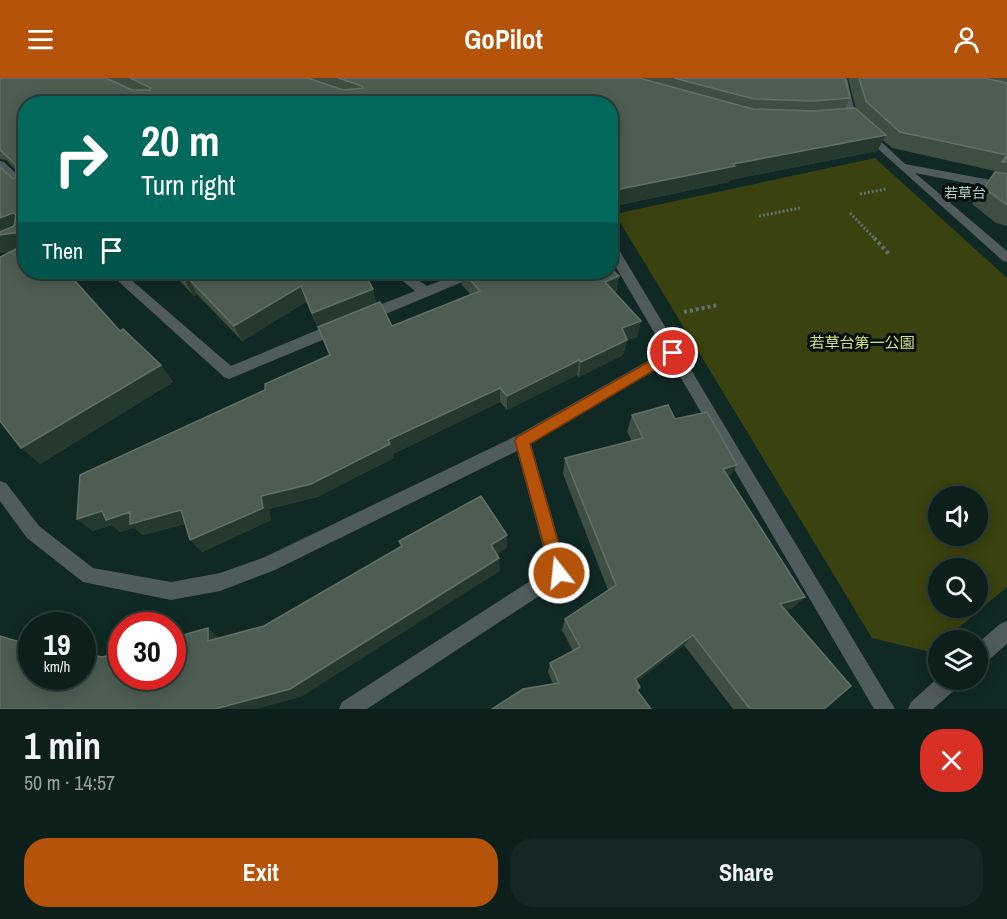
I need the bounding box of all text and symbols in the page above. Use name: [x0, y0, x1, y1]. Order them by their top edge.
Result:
text: GoPilot: [464, 21, 543, 57]
icon: menu: [24, 23, 57, 56]
icon: person: [950, 23, 983, 56]
text: 20 m: [141, 113, 220, 169]
icon: right: [42, 120, 120, 198]
text: Turn right: [141, 167, 235, 203]
district label: 若草台: [944, 184, 986, 202]
icon: arrive: [95, 234, 128, 267]
text: Then: [42, 236, 83, 266]
pin: [647, 327, 698, 378]
park label: 若草台第一公園: [809, 332, 915, 353]
icon: arrive: [656, 336, 689, 369]
map controls: [928, 486, 988, 690]
button: sound: [928, 486, 988, 546]
position arrow: [527, 541, 591, 605]
button: search: [928, 558, 988, 618]
speed limit sign: 30: [108, 612, 186, 690]
text: 19: [43, 624, 71, 664]
button: layers: [928, 630, 988, 690]
text: km/h: [44, 656, 70, 677]
text: 1 min: [24, 722, 101, 770]
button: close: [920, 729, 983, 792]
text: 50 m · 14:57: [24, 769, 115, 796]
button: Exit: [24, 838, 498, 907]
button: Share: [510, 838, 983, 907]

